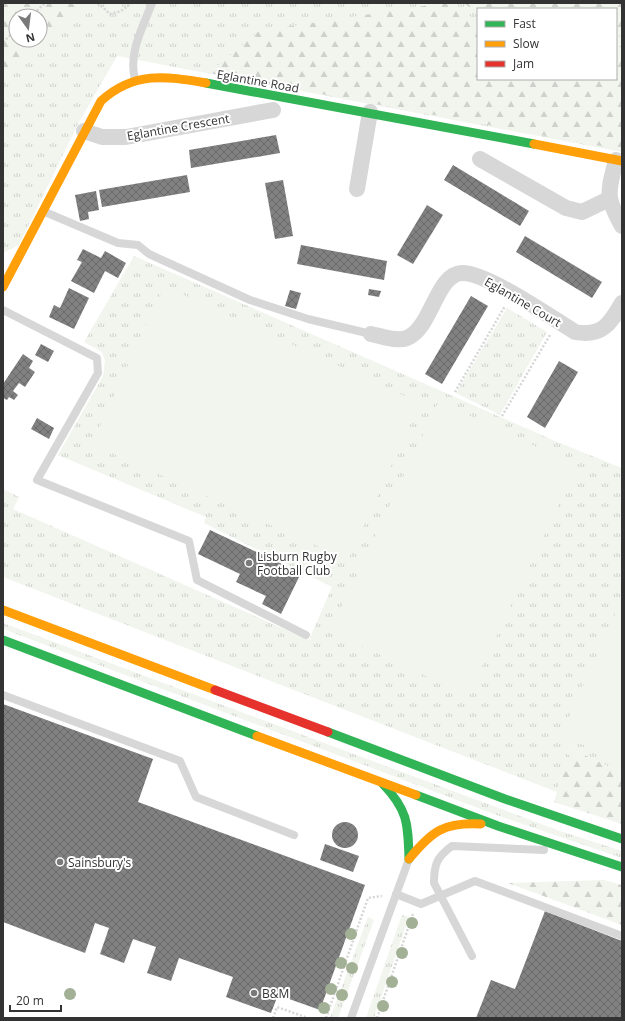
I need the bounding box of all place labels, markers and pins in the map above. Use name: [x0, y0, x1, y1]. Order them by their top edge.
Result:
place label: Lisburn Rugby Football Club: [257, 548, 338, 579]
marker: Lisburn Rugby Football Club: [244, 558, 254, 568]
place label: Sainsbury's: [68, 854, 132, 871]
marker: Sainsbury's: [55, 857, 65, 867]
place label: B&M: [262, 985, 289, 1002]
marker: B&M: [249, 988, 259, 998]

